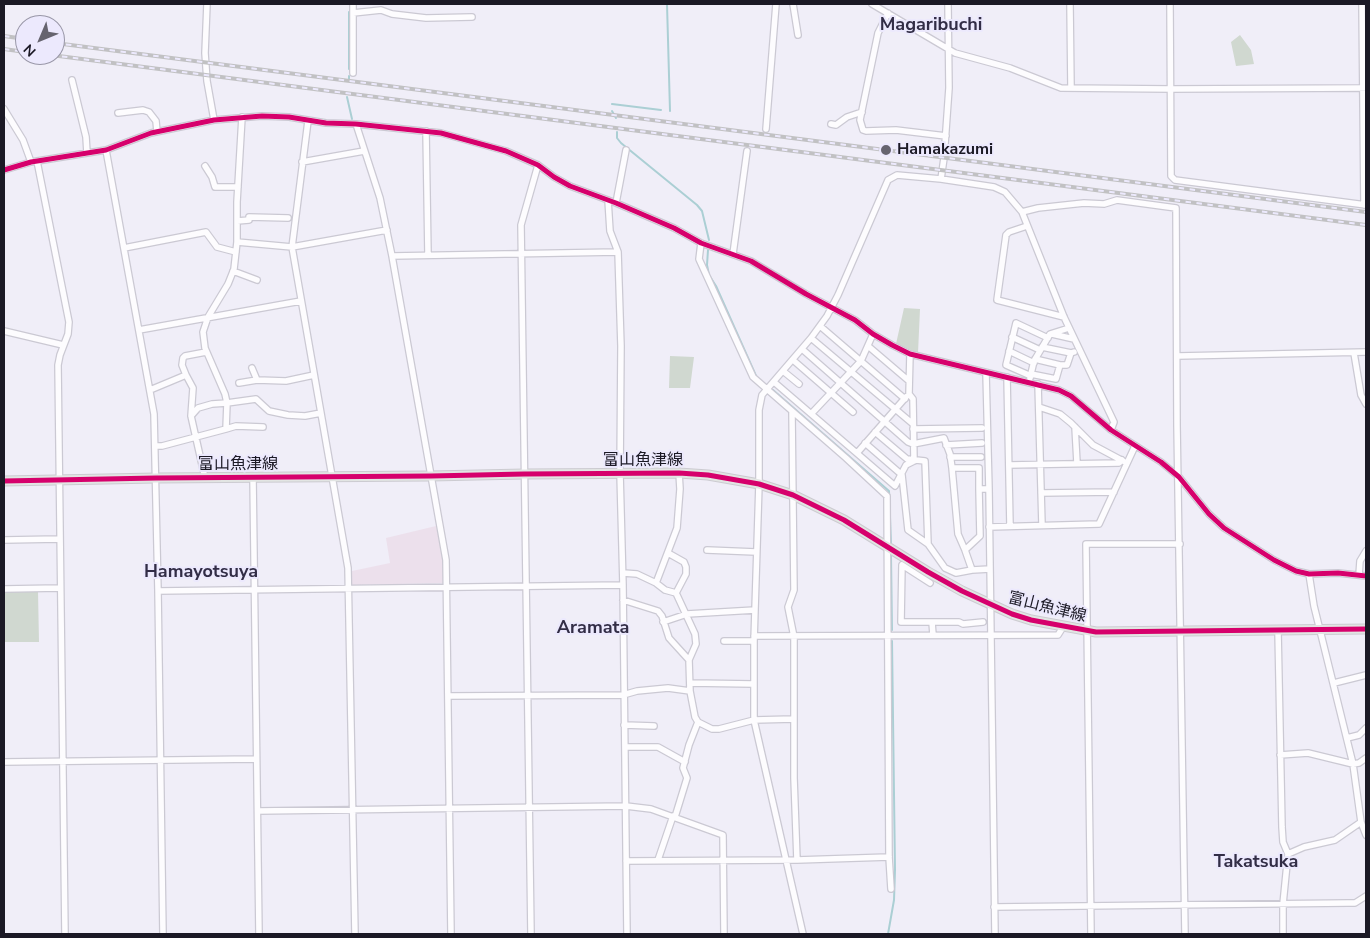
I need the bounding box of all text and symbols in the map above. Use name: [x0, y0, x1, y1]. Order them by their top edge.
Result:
north arrow: [15, 15, 65, 65]
district label: Magaribuchi: [880, 15, 982, 37]
text: N: [19, 40, 40, 61]
place label: Hamakazumi: [897, 140, 993, 160]
marker: Hamakazumi: [879, 143, 893, 157]
street label: 富山魚津線: [603, 451, 683, 471]
street label: 富山魚津線: [198, 455, 278, 475]
district label: Hamayotsuya: [144, 562, 258, 584]
street label: 富山魚津線: [1006, 589, 1088, 627]
district label: Aramata: [557, 618, 629, 640]
district label: Takatsuka: [1214, 852, 1298, 874]

